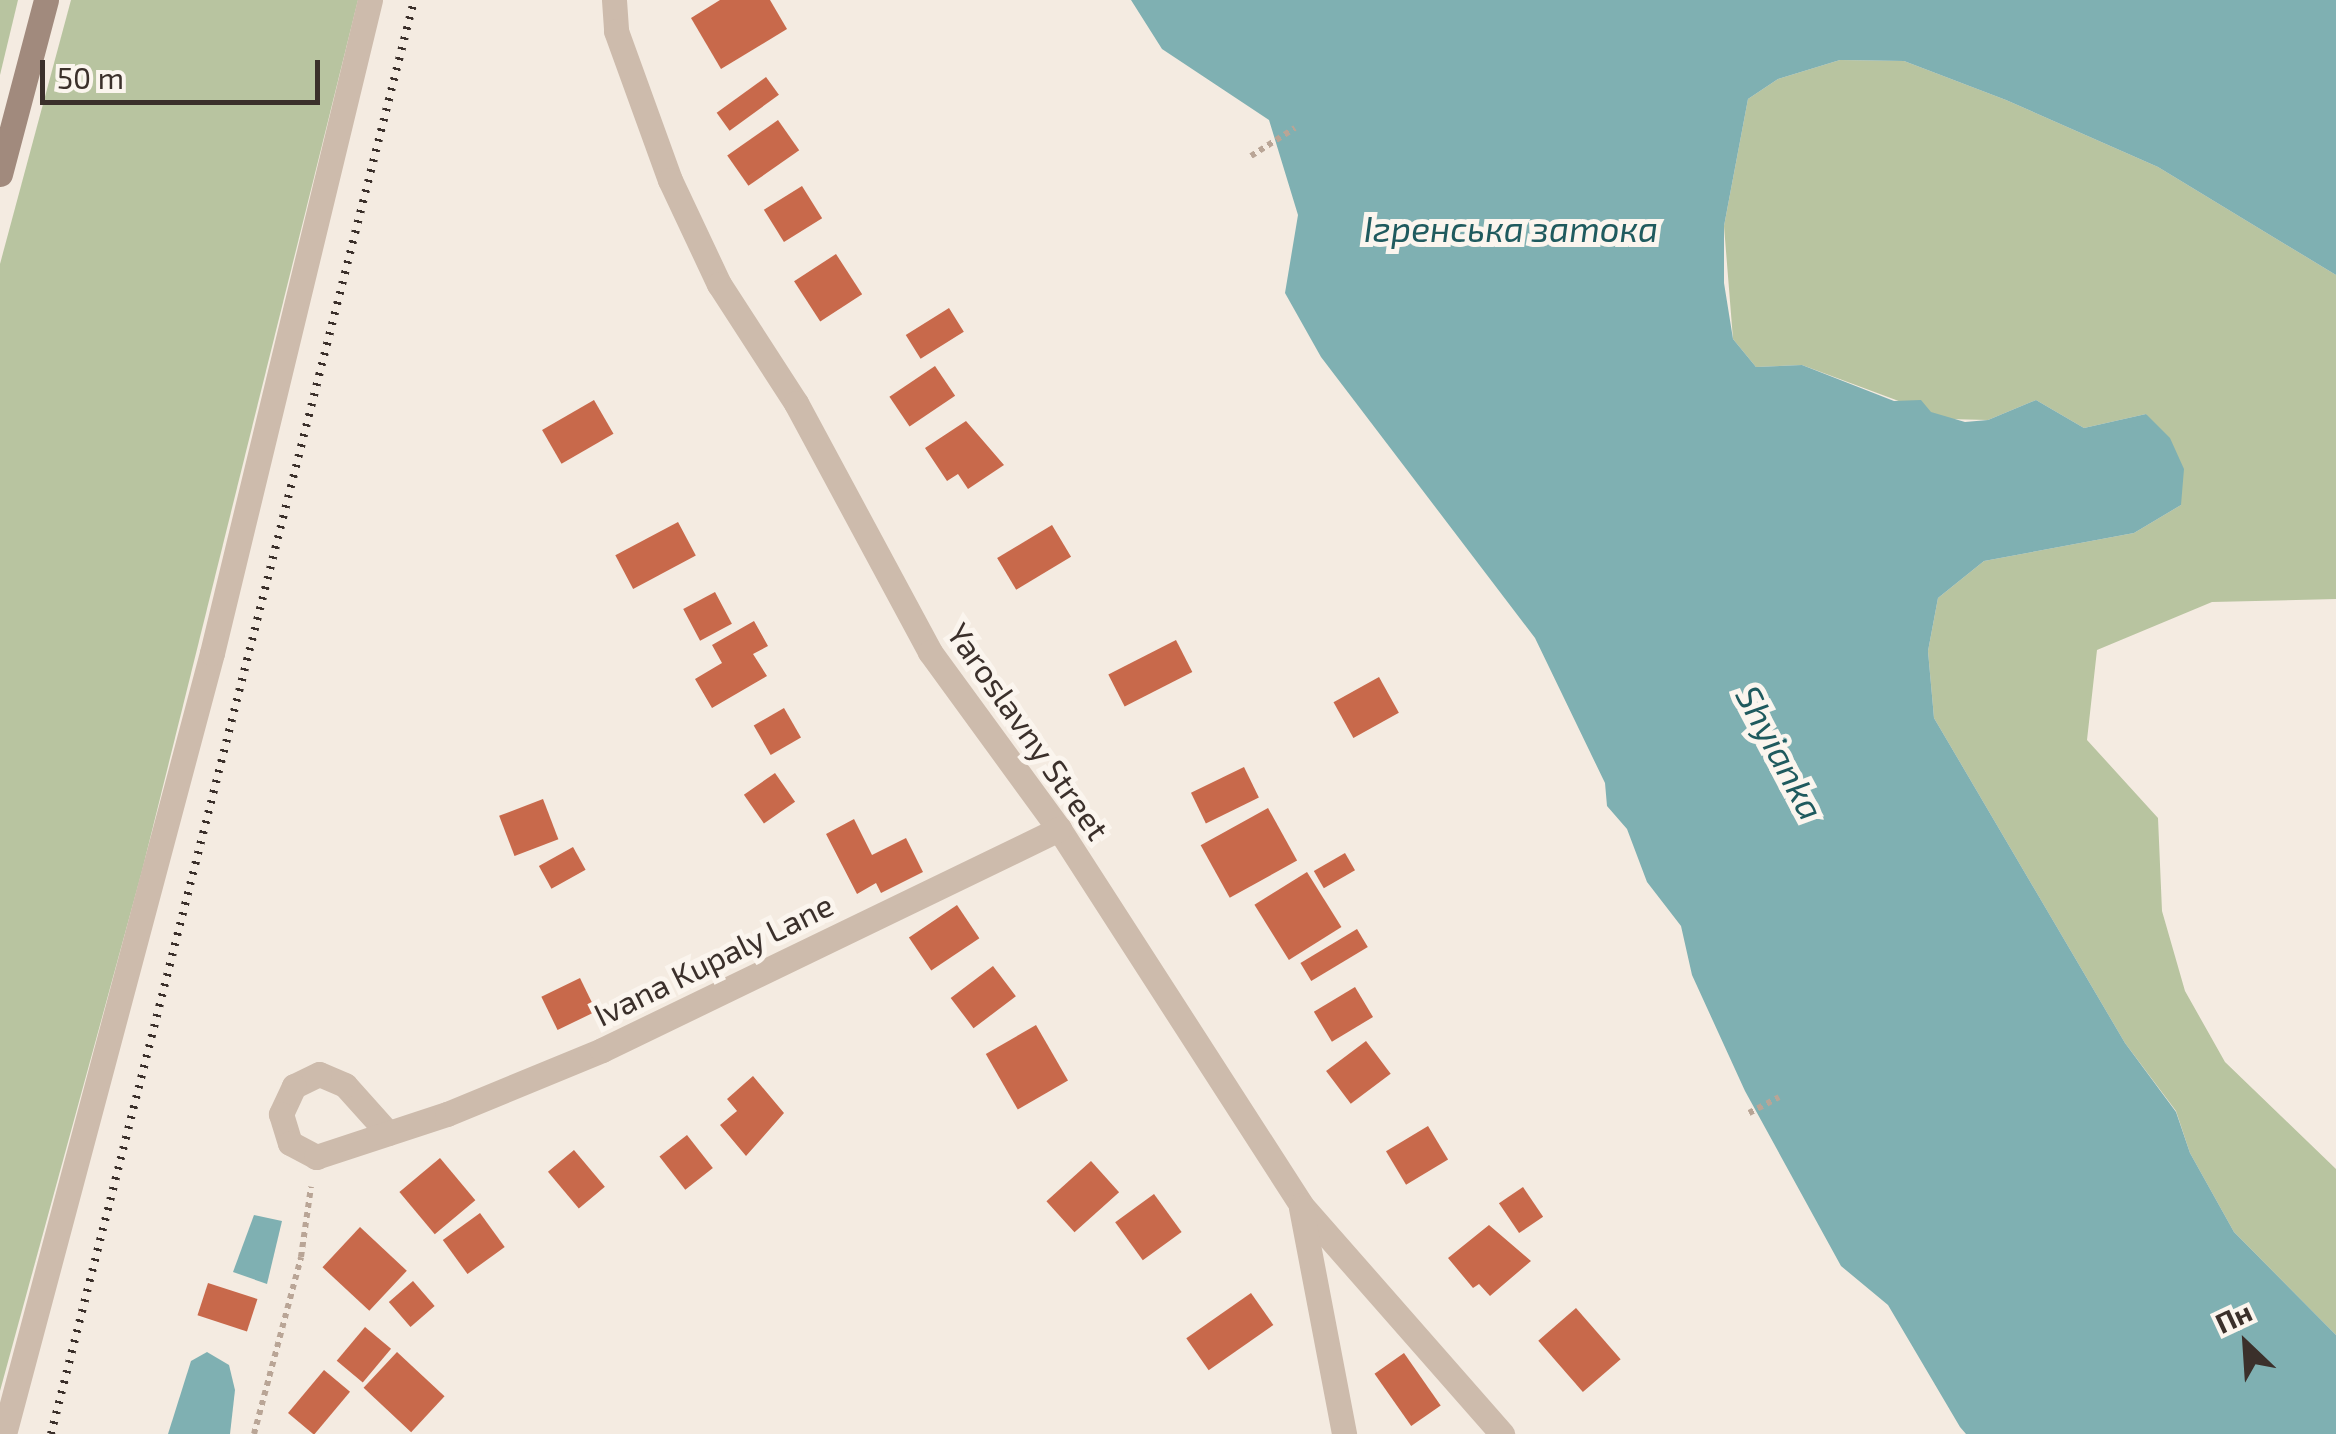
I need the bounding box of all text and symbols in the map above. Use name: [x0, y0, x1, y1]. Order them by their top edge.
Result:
scale bar: [45, 40, 325, 102]
text: 50 m: [57, 59, 124, 95]
water label: Ігренська затока: [1364, 207, 1658, 249]
street label: Yaroslavny Street: [940, 615, 1118, 847]
water label: Shyianka: [1728, 678, 1834, 826]
street label: Ivana Kupaly Lane: [587, 884, 839, 1034]
north arrow: [2196, 1294, 2296, 1394]
text: Пн: [2210, 1294, 2257, 1340]

